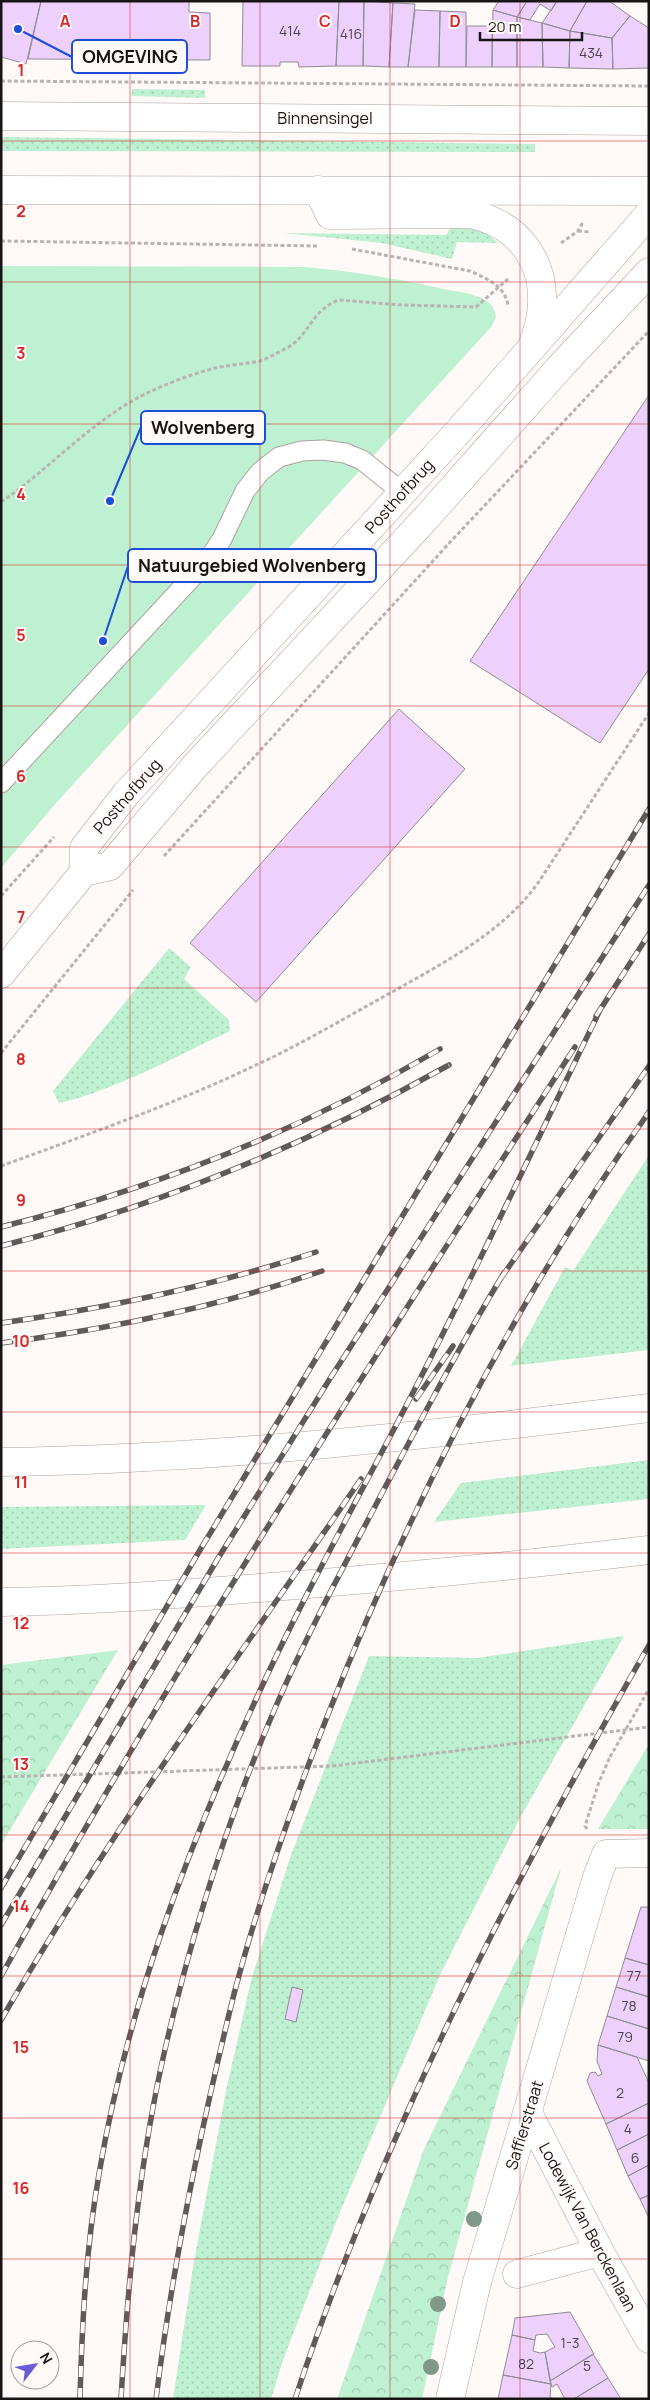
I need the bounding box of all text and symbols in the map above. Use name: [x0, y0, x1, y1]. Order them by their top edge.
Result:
text: A: [60, 10, 71, 32]
text: B: [190, 10, 200, 32]
text: C: [319, 10, 331, 32]
text: D: [449, 10, 461, 32]
scale bar: [480, 10, 582, 42]
text: 20 m: [488, 16, 521, 37]
house number: 414: [279, 21, 301, 40]
house number: 416: [340, 24, 362, 43]
callout: OMGEVING: [72, 40, 187, 73]
house number: 434: [579, 43, 603, 62]
text: OMGEVING: [82, 44, 178, 68]
text: 1: [17, 59, 25, 81]
street label: Binnensingel: [277, 107, 373, 129]
text: 2: [16, 200, 26, 222]
text: 3: [16, 342, 26, 364]
callout: Wolvenberg: [141, 411, 265, 444]
text: Wolvenberg: [151, 415, 255, 439]
street label: Posthofbrug: [360, 454, 438, 538]
text: 4: [16, 483, 26, 505]
callout: Natuurgebied Wolvenberg: [128, 549, 376, 582]
text: Natuurgebied Wolvenberg: [138, 553, 366, 577]
text: 5: [16, 624, 26, 646]
street label: Posthofbrug: [88, 754, 166, 838]
text: 6: [16, 765, 26, 787]
text: 7: [17, 906, 25, 928]
text: 8: [16, 1048, 26, 1070]
text: 9: [16, 1189, 26, 1211]
text: 10: [12, 1330, 30, 1352]
text: 11: [14, 1471, 28, 1493]
text: 12: [13, 1612, 29, 1634]
text: 13: [13, 1753, 29, 1775]
text: 14: [13, 1895, 29, 1917]
house number: 77: [627, 1966, 641, 1985]
house number: 78: [621, 1996, 637, 2015]
house number: 79: [617, 2027, 633, 2046]
text: 15: [13, 2036, 29, 2058]
street label: Saffierstraat: [500, 2078, 548, 2172]
house number: 2: [616, 2083, 624, 2102]
house number: 4: [624, 2119, 632, 2138]
street label: Lodewijk Van Berckenlaan: [534, 2138, 642, 2316]
house number: 6: [631, 2148, 639, 2167]
text: 16: [13, 2177, 30, 2199]
house number: 1-3: [560, 2333, 580, 2352]
north arrow: [10, 2340, 60, 2390]
text: N: [36, 2349, 57, 2367]
house number: 82: [518, 2354, 534, 2373]
house number: 5: [583, 2356, 591, 2375]

